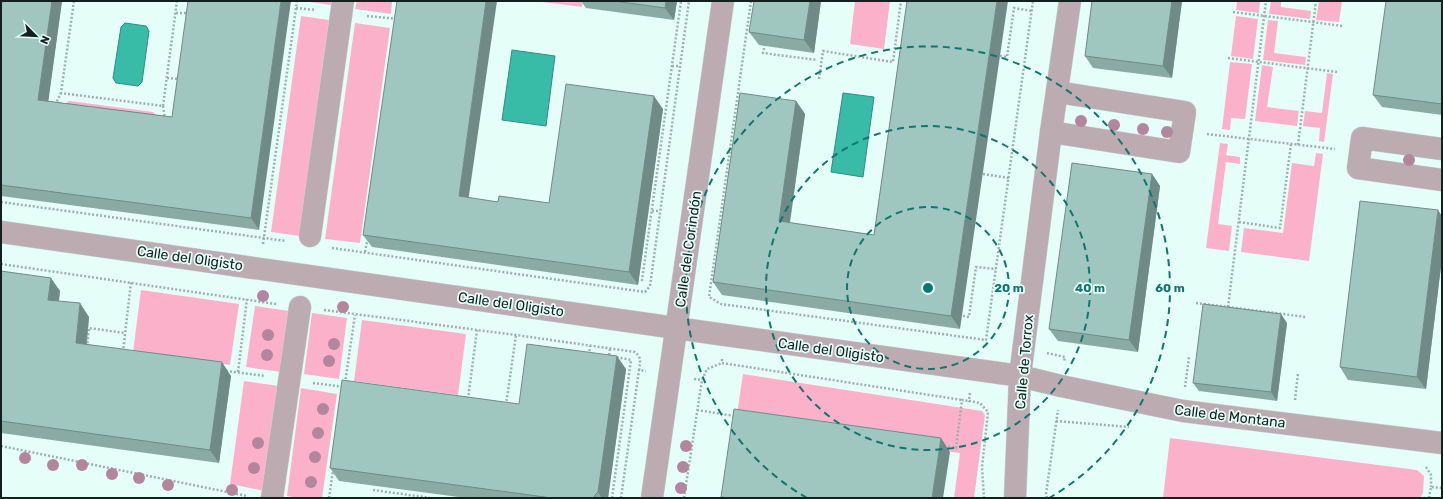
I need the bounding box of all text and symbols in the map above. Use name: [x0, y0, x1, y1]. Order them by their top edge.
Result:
north arrow: [16, 16, 56, 56]
text: N: [37, 34, 52, 46]
street label: Calle del Corindón: [672, 190, 705, 308]
street label: Calle del Oligisto: [136, 243, 244, 274]
centre of rings: [921, 281, 935, 295]
text: 20 m: [994, 281, 1024, 295]
text: 40 m: [1075, 281, 1105, 295]
text: 60 m: [1155, 281, 1185, 295]
street label: Calle del Oligisto: [457, 289, 565, 320]
street label: Calle de Torrox: [1012, 313, 1037, 410]
street label: Calle del Oligisto: [777, 335, 885, 366]
street label: Calle de Montana: [1173, 401, 1286, 432]

